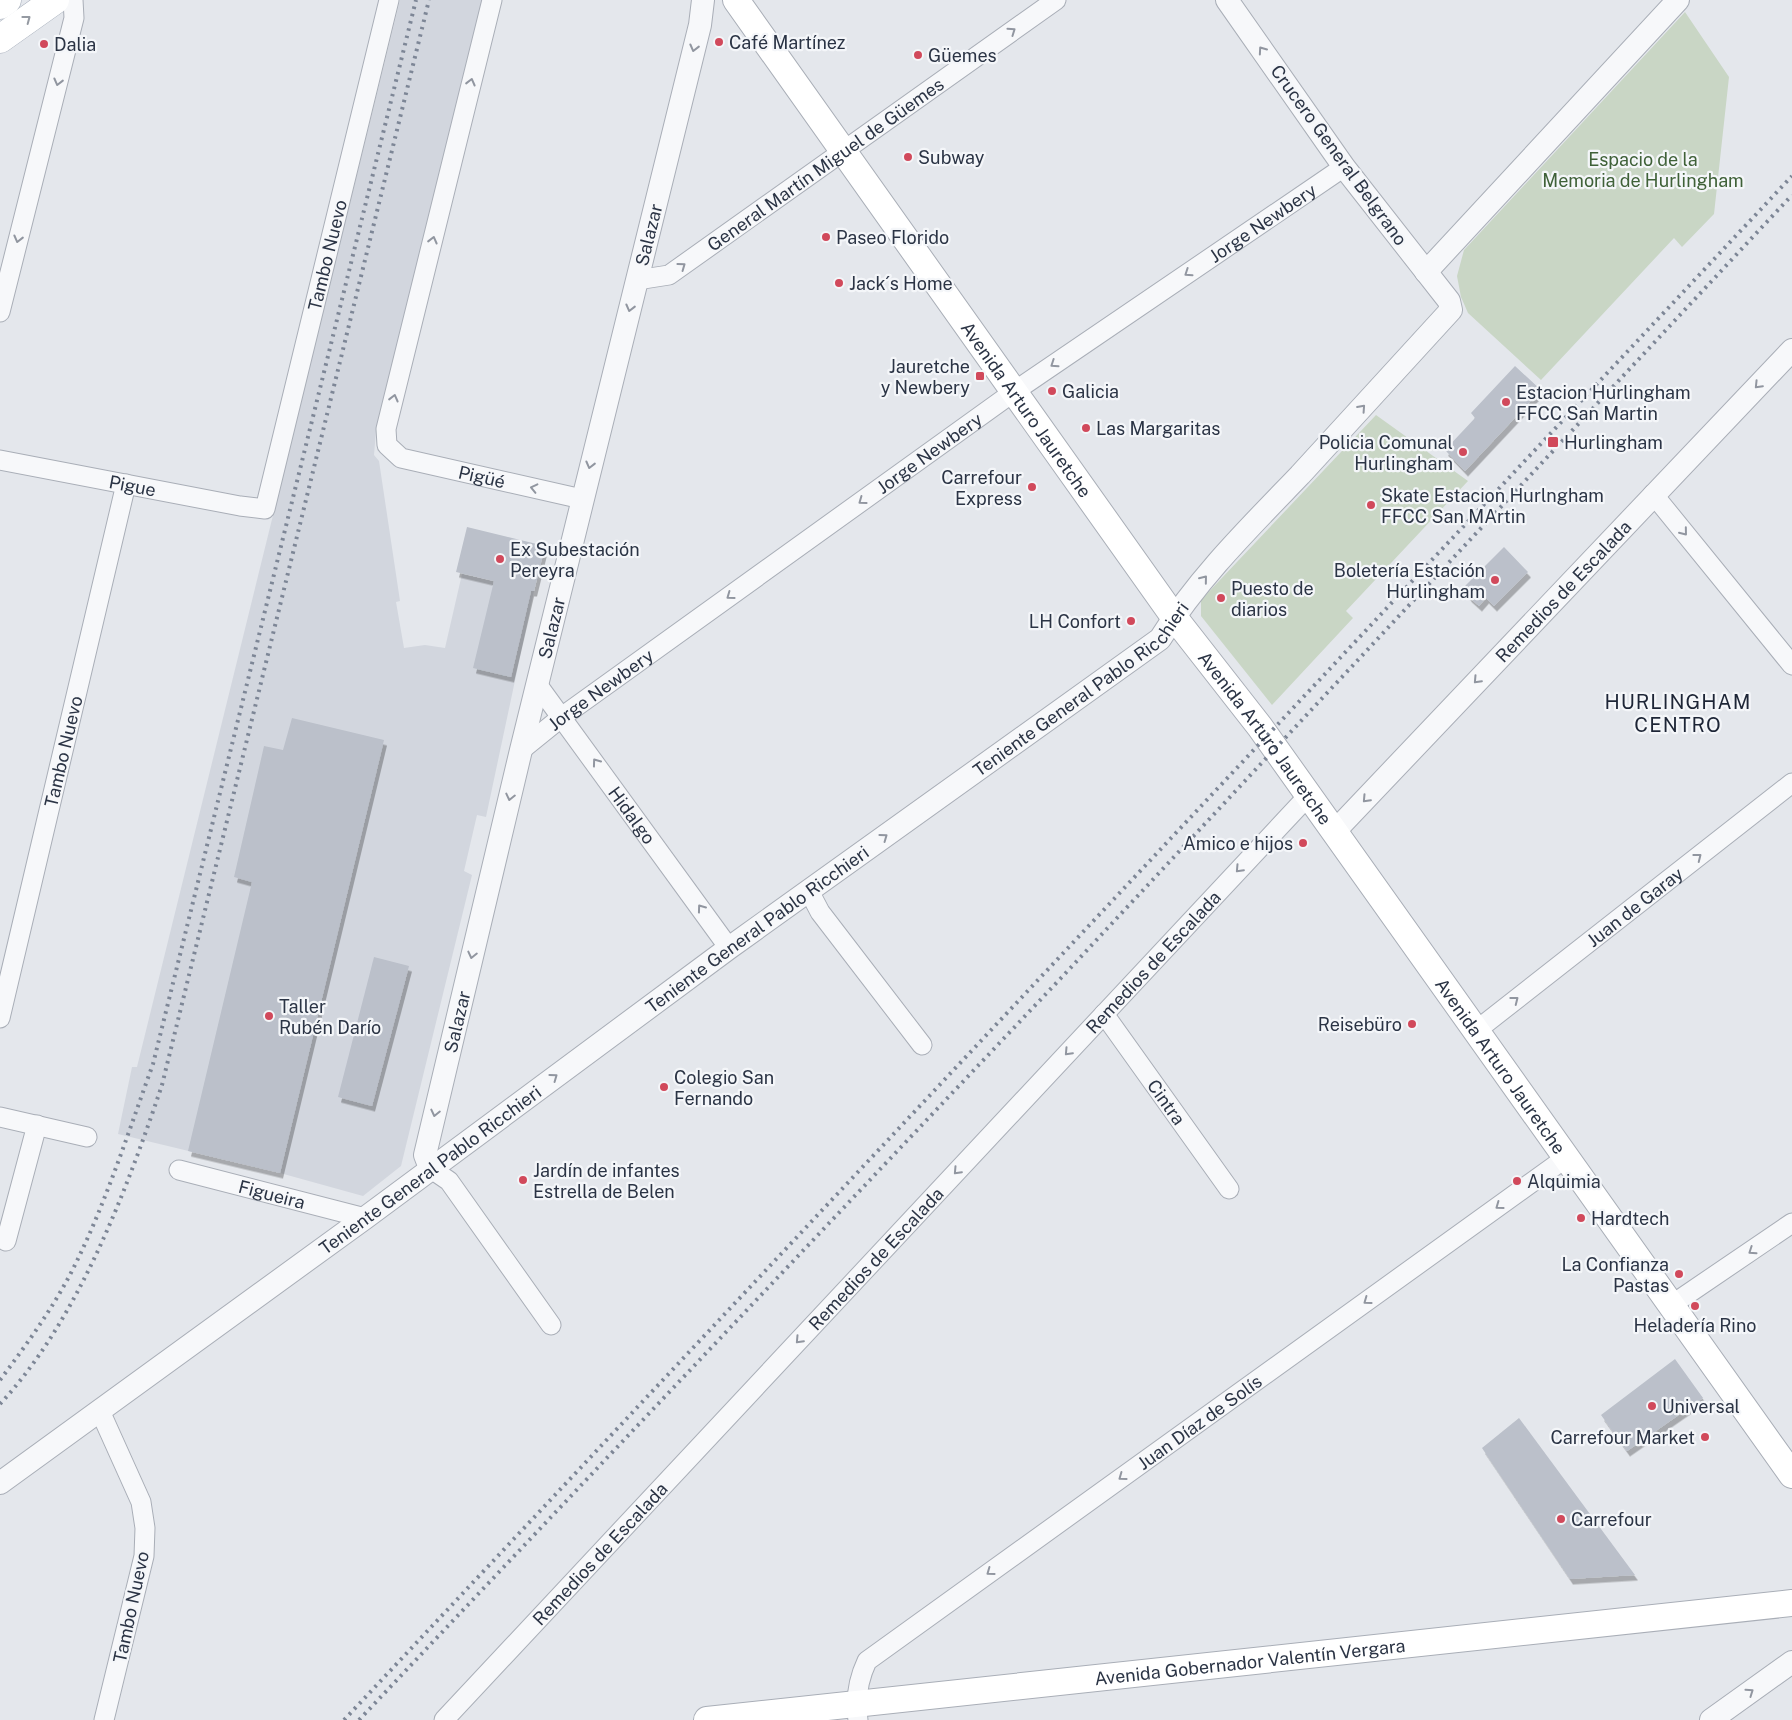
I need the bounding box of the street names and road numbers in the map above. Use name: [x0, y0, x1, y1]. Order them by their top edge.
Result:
street label: Crucero General Belgrano: [1266, 61, 1412, 249]
street label: General Martín Miguel de Güemes: [703, 73, 947, 255]
street label: Jorge Newbery: [1205, 179, 1320, 266]
street label: Tambo Nuevo: [303, 197, 351, 313]
street label: Salazar: [630, 202, 666, 268]
street label: Avenida Arturo Jauretche: [957, 317, 1096, 501]
street label: Jorge Newbery: [872, 408, 986, 498]
street label: Pigüé: [456, 461, 507, 492]
street label: Pigue: [107, 471, 158, 500]
street label: Remedios de Escalada: [1491, 516, 1635, 666]
street label: Salazar: [533, 595, 569, 661]
street label: Teniente General Pablo Ricchieri: [969, 598, 1193, 780]
street label: Jorge Newbery: [544, 644, 657, 734]
street label: Avenida Arturo Jauretche: [1194, 647, 1336, 828]
street label: Tambo Nuevo: [40, 694, 86, 809]
street label: Hidalgo: [604, 782, 660, 848]
street label: Teniente General Pablo Ricchieri: [641, 841, 872, 1017]
street label: Juan de Garay: [1582, 862, 1687, 951]
street label: Remedios de Escalada: [1081, 886, 1225, 1038]
street label: Avenida Arturo Jauretche: [1431, 974, 1570, 1158]
street label: Salazar: [439, 989, 474, 1055]
street label: Cintra: [1143, 1075, 1190, 1129]
street label: Teniente General Pablo Ricchieri: [315, 1081, 545, 1258]
street label: Figueira: [236, 1175, 308, 1213]
street label: Remedios de Escalada: [804, 1183, 947, 1334]
street label: Juan Díaz de Solís: [1133, 1370, 1266, 1474]
street label: Remedios de Escalada: [528, 1478, 671, 1629]
street label: Tambo Nuevo: [109, 1549, 153, 1665]
street label: Avenida Gobernador Valentín Vergara: [1093, 1634, 1406, 1689]

